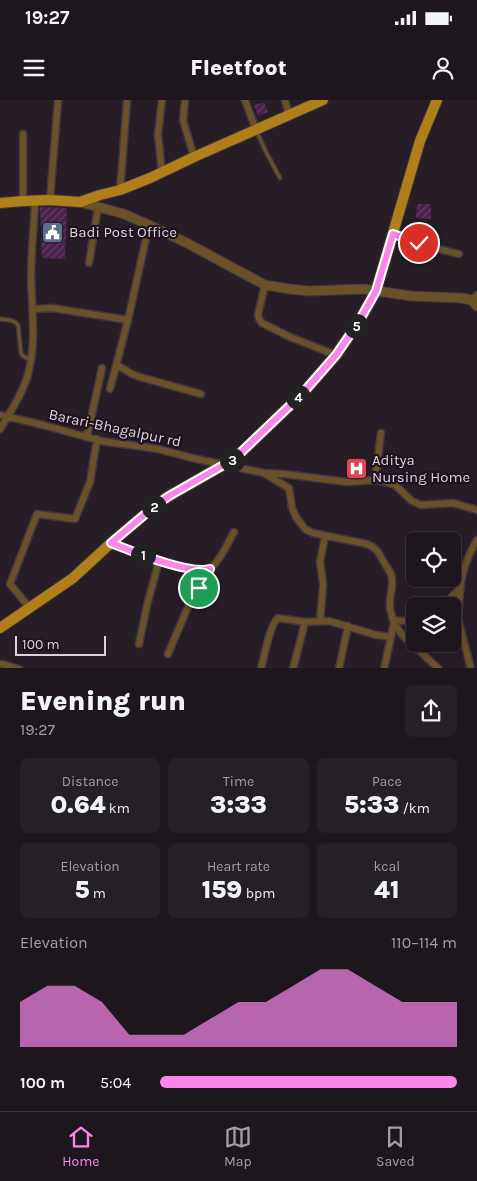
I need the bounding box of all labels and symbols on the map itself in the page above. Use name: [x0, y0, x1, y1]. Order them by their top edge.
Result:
public building icon: Badi Post Office: [41, 220, 65, 244]
pin: [398, 222, 440, 264]
place label: Badi Post Office: [69, 223, 177, 241]
pin: 5: [344, 314, 368, 338]
pin: 4: [286, 384, 310, 410]
street label: Barari-Bhagalpur rd: [47, 405, 183, 451]
pin: 3: [220, 448, 244, 472]
place label: Aditya Nursing Home: [372, 451, 470, 486]
hospital icon: Aditya Nursing Home: [344, 457, 368, 481]
pin: 2: [142, 494, 166, 520]
pin: 1: [130, 542, 156, 568]
pin: [178, 567, 220, 609]
scale bar: [15, 634, 106, 657]

